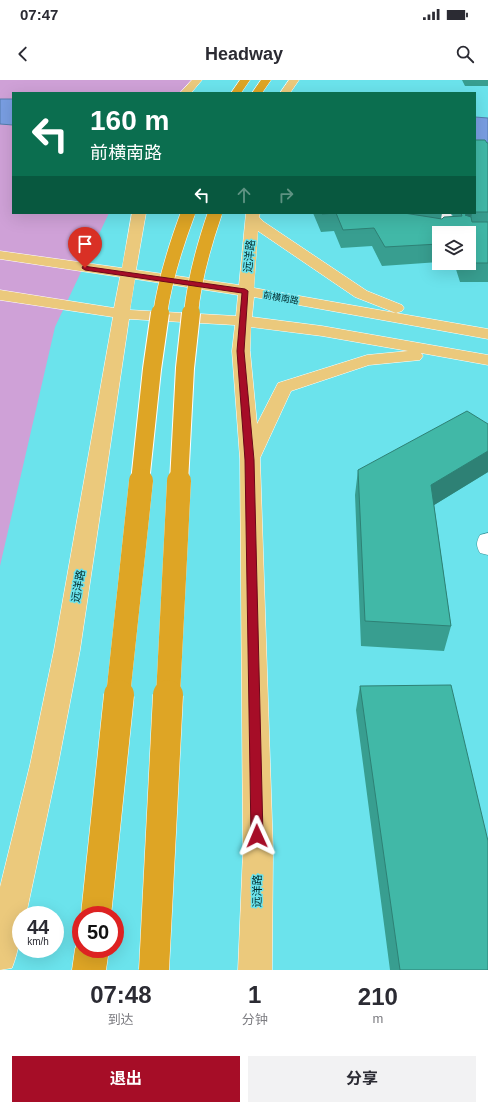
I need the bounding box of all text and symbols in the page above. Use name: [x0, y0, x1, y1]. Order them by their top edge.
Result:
text: 07:47: [20, 6, 58, 23]
icon: back: [12, 43, 34, 65]
icon: search: [454, 43, 476, 65]
text: Headway: [205, 44, 283, 64]
text: 160 m: [90, 105, 169, 136]
icon: left: [24, 108, 76, 160]
text: 前横南路: [90, 143, 162, 163]
icon: left: [191, 184, 213, 206]
icon: ahead: [233, 184, 255, 206]
icon: right: [275, 184, 297, 206]
map controls: [432, 226, 476, 270]
button: layers: [432, 226, 476, 270]
pin: [68, 227, 102, 268]
icon: arrive: [74, 233, 96, 255]
street label: 远洋路: [241, 239, 257, 273]
street label: 前横南路: [262, 290, 300, 306]
street label: 远洋路: [69, 569, 87, 603]
position arrow: [236, 815, 278, 857]
street label: 远洋路: [251, 874, 263, 908]
speed limit sign: 50: [72, 906, 124, 958]
text: 44: [27, 916, 49, 938]
text: km/h: [27, 936, 49, 947]
text: 07:48: [90, 981, 152, 1008]
text: 1: [248, 981, 261, 1008]
text: 210: [358, 983, 398, 1010]
text: m: [372, 1011, 383, 1026]
text: 到达: [108, 1012, 134, 1027]
text: 分钟: [242, 1012, 268, 1027]
button: 退出: [12, 1056, 240, 1102]
button: 分享: [248, 1056, 476, 1102]

